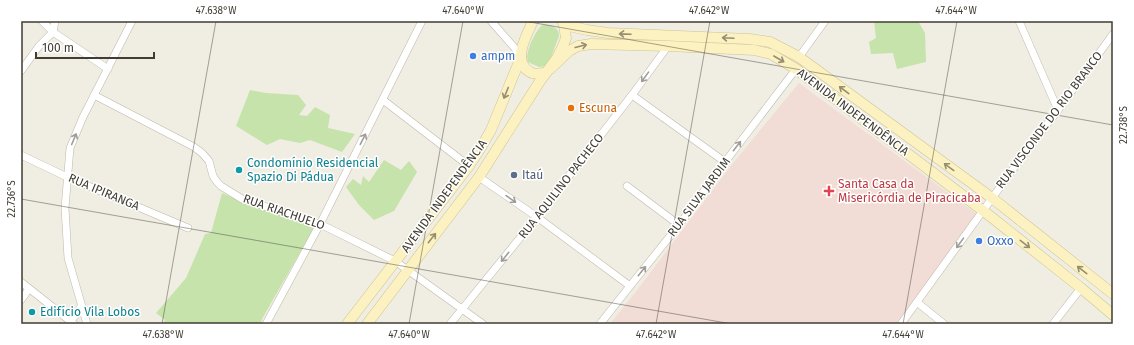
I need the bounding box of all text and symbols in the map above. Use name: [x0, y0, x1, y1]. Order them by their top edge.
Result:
text: 47.638°W: [195, 5, 237, 17]
text: 47.640°W: [442, 5, 485, 17]
text: 47.642°W: [689, 5, 730, 17]
text: 47.644°W: [935, 5, 977, 17]
one-way arrow: [619, 30, 632, 38]
scale bar: [36, 34, 154, 60]
one-way arrow: [722, 34, 735, 42]
text: 100 m: [42, 41, 74, 55]
one-way arrow: [574, 42, 587, 50]
place label: ampm: [481, 49, 515, 63]
street label: RUA VISCONDE DO RIO BRANCO: [993, 49, 1105, 191]
marker: ampm: [468, 51, 478, 61]
one-way arrow: [773, 55, 785, 63]
street label: AVENIDA INDEPENDÊNCIA: [794, 65, 912, 159]
one-way arrow: [641, 72, 649, 83]
one-way arrow: [502, 86, 510, 98]
one-way arrow: [838, 86, 849, 95]
place label: Escuna: [579, 101, 617, 115]
marker: Escuna: [566, 103, 576, 113]
text: 22.738°S: [1118, 106, 1130, 144]
street label: RUA AQUILINO PACHECO: [516, 131, 606, 241]
one-way arrow: [71, 133, 78, 145]
one-way arrow: [360, 133, 367, 145]
street label: AVENIDA INDEPENDÊNCIA: [398, 136, 490, 255]
one-way arrow: [733, 140, 742, 151]
street label: RUA SILVA JARDIM: [665, 155, 733, 239]
place label: Condomínio Residencial Spazio Di Pádua: [247, 156, 379, 184]
one-way arrow: [943, 163, 954, 171]
marker: Condomínio Residencial Spazio Di Pádua: [234, 165, 244, 175]
place label: Itaú: [522, 168, 543, 182]
marker: Itaú: [509, 170, 519, 180]
street label: RUA IPIRANGA: [66, 171, 142, 213]
place label: Santa Casa da Misericórdia de Piracicaba: [838, 177, 981, 205]
text: 22.736°S: [6, 180, 18, 218]
marker: Santa Casa da Misericórdia de Piracicaba: [823, 185, 835, 197]
street label: RUA RIACHUELO: [241, 191, 327, 233]
one-way arrow: [505, 195, 516, 203]
one-way arrow: [427, 233, 436, 244]
place label: Oxxo: [987, 234, 1014, 248]
marker: Oxxo: [974, 236, 984, 246]
one-way arrow: [956, 237, 964, 248]
one-way arrow: [1019, 239, 1030, 248]
one-way arrow: [500, 251, 509, 262]
one-way arrow: [1077, 265, 1088, 274]
one-way arrow: [637, 266, 646, 277]
place label: Edifício Vila Lobos: [40, 305, 140, 319]
marker: Edifício Vila Lobos: [27, 307, 37, 317]
text: 47.638°W: [142, 329, 184, 341]
text: 47.640°W: [388, 329, 431, 341]
text: 47.642°W: [636, 329, 677, 341]
text: 47.644°W: [882, 329, 924, 341]

